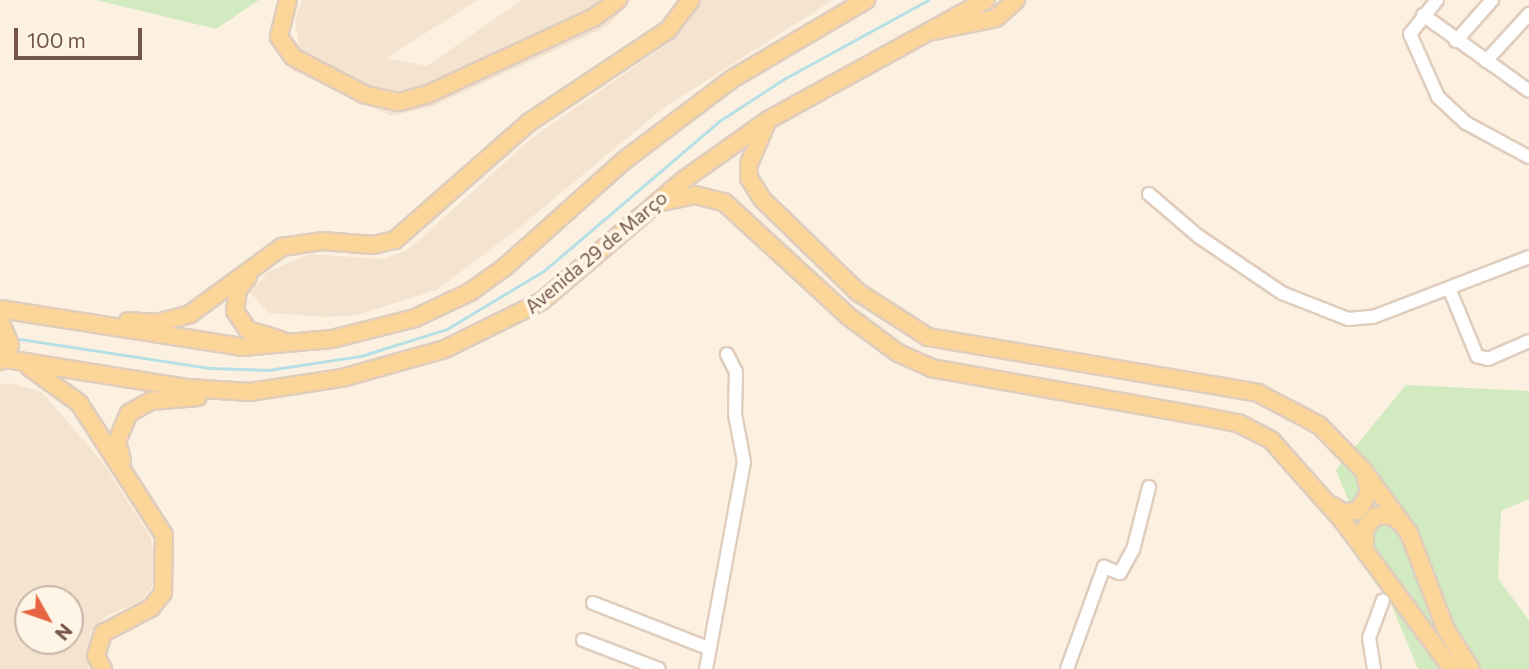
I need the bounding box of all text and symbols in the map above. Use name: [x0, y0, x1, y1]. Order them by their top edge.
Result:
scale bar: [18, 14, 145, 58]
text: 100 m: [27, 27, 86, 52]
street label: Avenida 29 de Março: [520, 186, 672, 318]
north arrow: [14, 585, 84, 655]
text: N: [51, 620, 77, 645]

